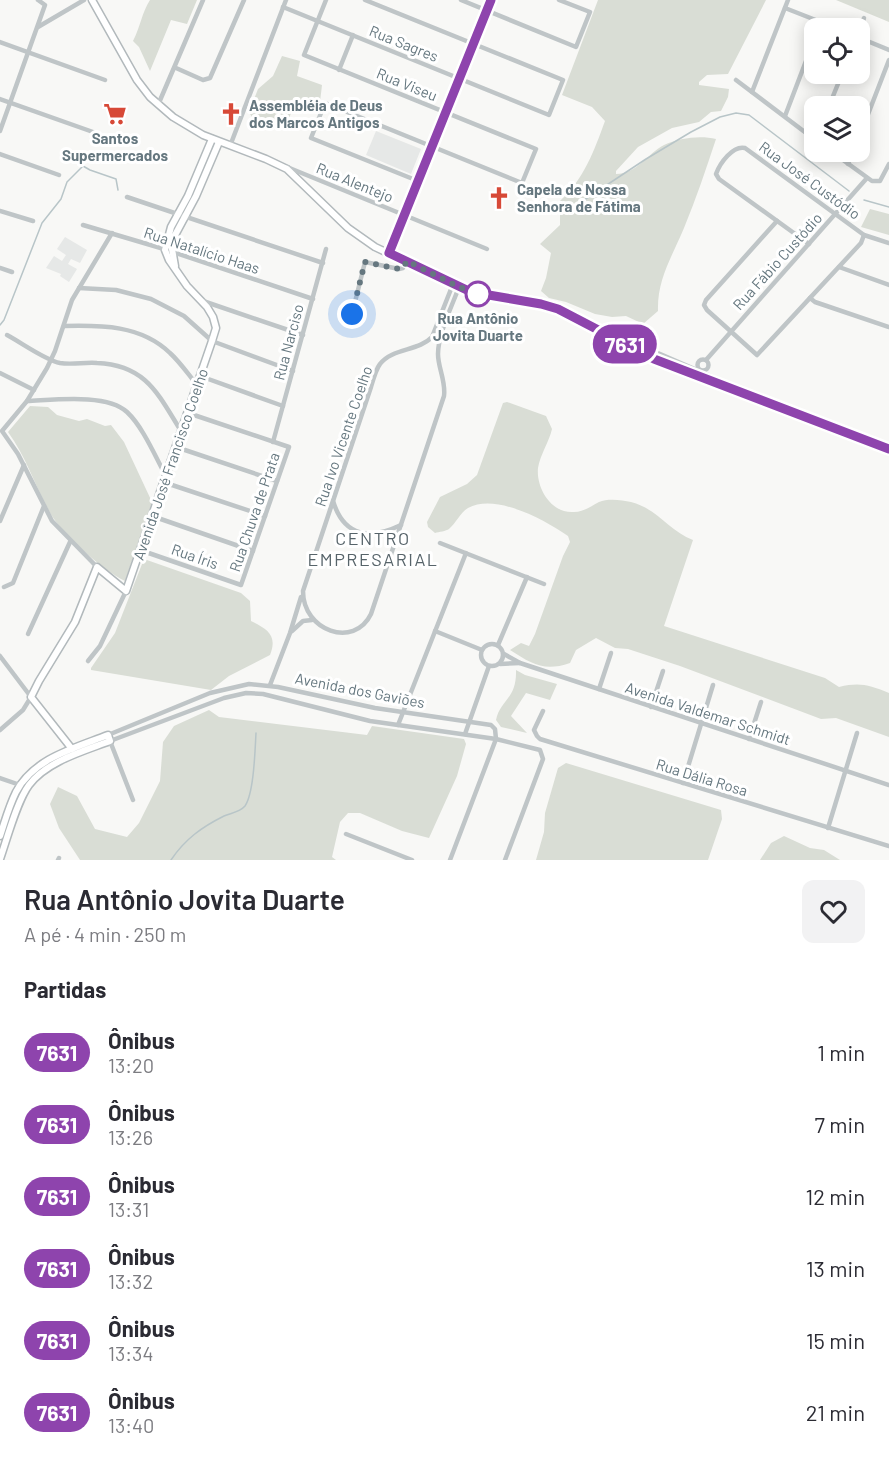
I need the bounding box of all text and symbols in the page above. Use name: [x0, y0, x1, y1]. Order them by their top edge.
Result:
map controls: [804, 18, 870, 162]
button: locate: [804, 18, 870, 84]
street label: Rua Sagres: [367, 21, 441, 65]
street label: Rua Viseu: [374, 64, 440, 104]
place label: Assembléia de Deus dos Marcos Antigos: [249, 96, 383, 131]
button: layers: [804, 96, 870, 162]
supermarket icon: Santos Supermercados: [102, 101, 128, 127]
church icon: Assembléia de Deus dos Marcos Antigos: [218, 101, 244, 127]
place label: Santos Supermercados: [62, 129, 169, 164]
street label: Rua José Custódio: [756, 137, 864, 223]
street label: Rua Alentejo: [314, 158, 396, 206]
place label: Capela de Nossa Senhora de Fátima: [517, 180, 641, 215]
church icon: Capela de Nossa Senhora de Fátima: [486, 185, 512, 211]
street label: Rua Fábio Custódio: [729, 209, 825, 313]
street label: Rua Natalício Haas: [142, 223, 262, 277]
marker: Rua Antônio Jovita Duarte: [465, 281, 491, 307]
your location: [337, 299, 367, 329]
street label: Rua Narciso: [269, 302, 307, 382]
place label: Rua Antônio Jovita Duarte: [433, 309, 523, 344]
line badge: 7631: [583, 324, 667, 364]
text: 7631: [605, 332, 645, 357]
street label: Rua Ivo Vicente Coelho: [310, 363, 376, 509]
street label: Avenida José Francisco Coelho: [129, 366, 211, 562]
street label: Rua Chuva de Prata: [225, 450, 283, 574]
district label: CENTRO EMPRESARIAL: [307, 527, 439, 570]
street label: Rua Íris: [169, 540, 221, 572]
street label: Avenida dos Gaviões: [294, 669, 426, 711]
street label: Avenida Valdemar Schmidt: [623, 678, 793, 748]
street label: Rua Dália Rosa: [654, 755, 750, 799]
button: heart: [802, 880, 865, 943]
text: Rua Antônio Jovita Duarte: [24, 882, 345, 916]
text: A pé · 4 min · 250 m: [24, 922, 186, 946]
text: Partidas: [24, 976, 106, 1002]
text: Ônibus: [108, 1027, 175, 1053]
text: 1 min: [817, 1039, 865, 1065]
text: 7631: [37, 1040, 77, 1065]
text: 13:20: [108, 1053, 154, 1077]
text: Ônibus: [108, 1099, 175, 1125]
text: 7 min: [815, 1111, 865, 1137]
text: 7631: [37, 1112, 77, 1137]
text: 13:26: [108, 1125, 153, 1149]
text: Ônibus: [108, 1171, 175, 1197]
text: 12 min: [805, 1183, 865, 1209]
text: 7631: [37, 1184, 77, 1209]
text: 13:31: [108, 1197, 149, 1221]
text: Ônibus: [108, 1243, 175, 1269]
text: 13 min: [806, 1255, 865, 1281]
text: 7631: [37, 1256, 77, 1281]
text: 13:32: [108, 1269, 153, 1293]
text: Ônibus: [108, 1315, 175, 1341]
text: 15 min: [806, 1327, 865, 1353]
text: 7631: [37, 1328, 77, 1353]
text: 13:34: [108, 1341, 153, 1365]
text: Ônibus: [108, 1387, 175, 1413]
text: 21 min: [806, 1399, 865, 1425]
text: 7631: [37, 1400, 77, 1425]
text: 13:40: [108, 1413, 154, 1437]

